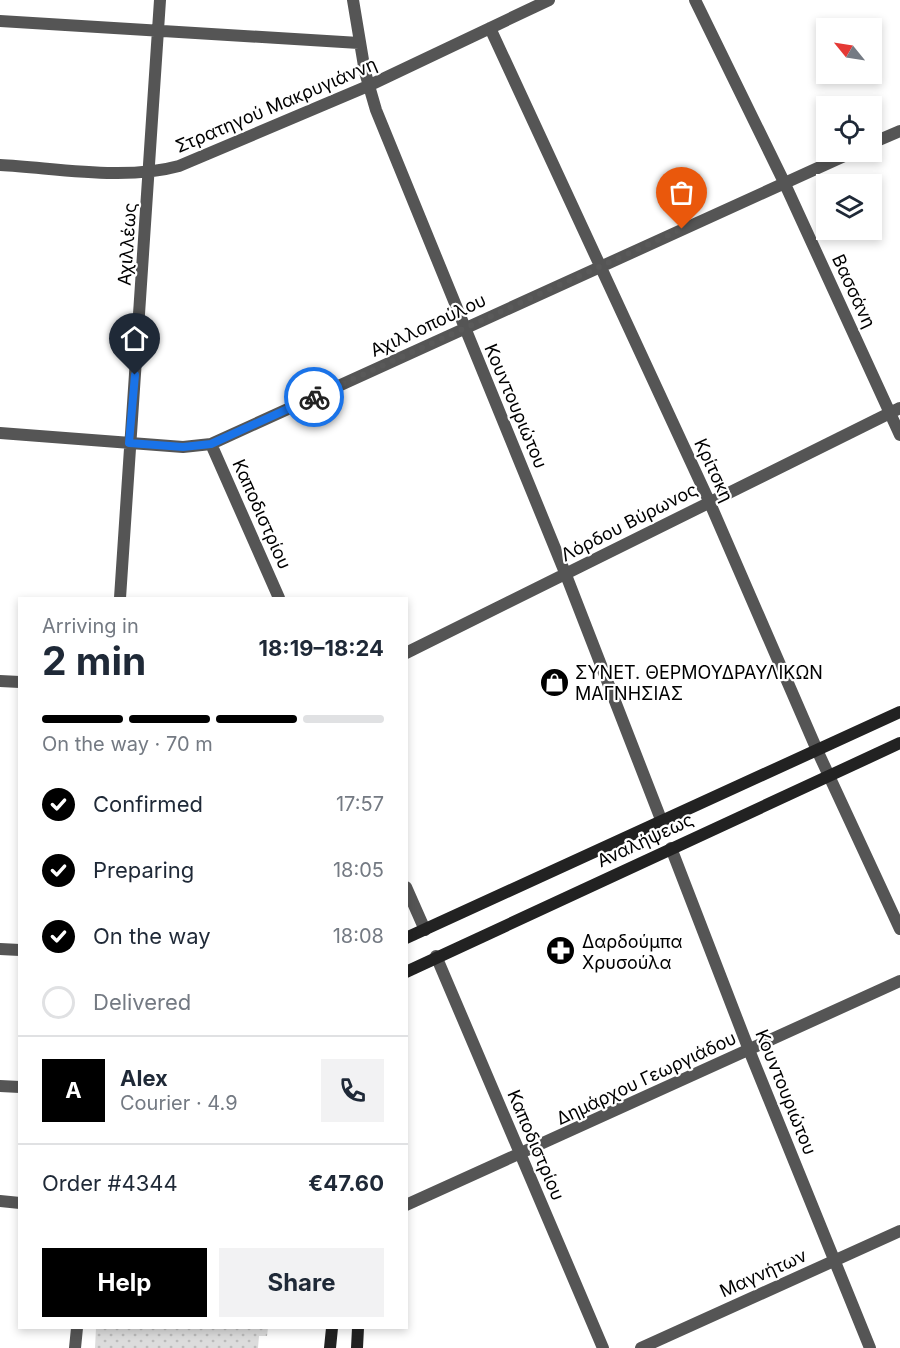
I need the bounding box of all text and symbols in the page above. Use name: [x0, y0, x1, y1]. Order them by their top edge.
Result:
north arrow: [816, 18, 882, 84]
map controls: [816, 18, 882, 240]
street label: Στρατηγού Μακρυγιάννη: [172, 53, 380, 157]
button: locate: [816, 96, 882, 162]
pin: [656, 167, 707, 229]
button: layers: [816, 174, 882, 240]
icon: bag: [665, 176, 698, 209]
street label: Αχιλλέως: [114, 202, 140, 286]
street label: Βασσάνη: [828, 251, 880, 331]
street label: Αχιλλοπούλου: [367, 289, 489, 361]
pin: [109, 313, 160, 375]
icon: home: [118, 322, 151, 355]
street label: Κουντουριώτου: [480, 341, 552, 471]
courier: [284, 367, 344, 427]
icon: bike: [298, 381, 331, 414]
street label: Κρίτσκη: [690, 435, 738, 505]
street label: Καποδιστρίου: [228, 456, 296, 572]
street label: Λόρδου Βύρωνος: [557, 478, 701, 566]
text: Arriving in: [42, 614, 139, 638]
text: 18:19–18:24: [259, 635, 384, 661]
text: 2 min: [42, 637, 146, 684]
place label: ΣΥΝΕΤ. ΘΕΡΜΟΥΔΡΑΥΛΙΚΩΝ ΜΑΓΝΗΣΙΑΣ: [575, 662, 823, 704]
shop icon: ΣΥΝΕΤ. ΘΕΡΜΟΥΔΡΑΥΛΙΚΩΝ ΜΑΓΝΗΣΙΑΣ: [538, 666, 570, 698]
text: On the way · 70 m: [42, 732, 213, 756]
icon: check: [42, 788, 75, 821]
text: Confirmed: [93, 791, 203, 817]
text: 17:57: [336, 792, 384, 816]
street label: Αναλήψεως: [593, 809, 697, 871]
icon: check: [42, 854, 75, 887]
text: Preparing: [93, 857, 194, 883]
text: 18:05: [333, 858, 384, 882]
icon: check: [42, 920, 75, 953]
text: On the way: [93, 923, 211, 949]
text: 18:08: [333, 924, 384, 948]
place label: Δαρδούμπα Χρυσούλα: [582, 931, 682, 973]
pharmacy icon: Δαρδούμπα Χρυσούλα: [545, 935, 577, 967]
text: Delivered: [93, 989, 191, 1015]
street label: Κουντουριώτου: [751, 1026, 821, 1158]
street label: Δημάρχου Γεωργιάδου: [553, 1027, 739, 1129]
button: phone: [321, 1059, 384, 1122]
text: Alex: [120, 1065, 168, 1091]
text: A: [65, 1077, 82, 1103]
street label: Καποδιστρίου: [503, 1087, 569, 1203]
text: Courier · 4.9: [120, 1091, 238, 1115]
text: Order #4344: [42, 1170, 178, 1196]
text: €47.60: [308, 1170, 384, 1196]
street label: Μαγνήτων: [716, 1244, 810, 1302]
button: Help: [42, 1248, 207, 1317]
button: Share: [219, 1248, 384, 1317]

